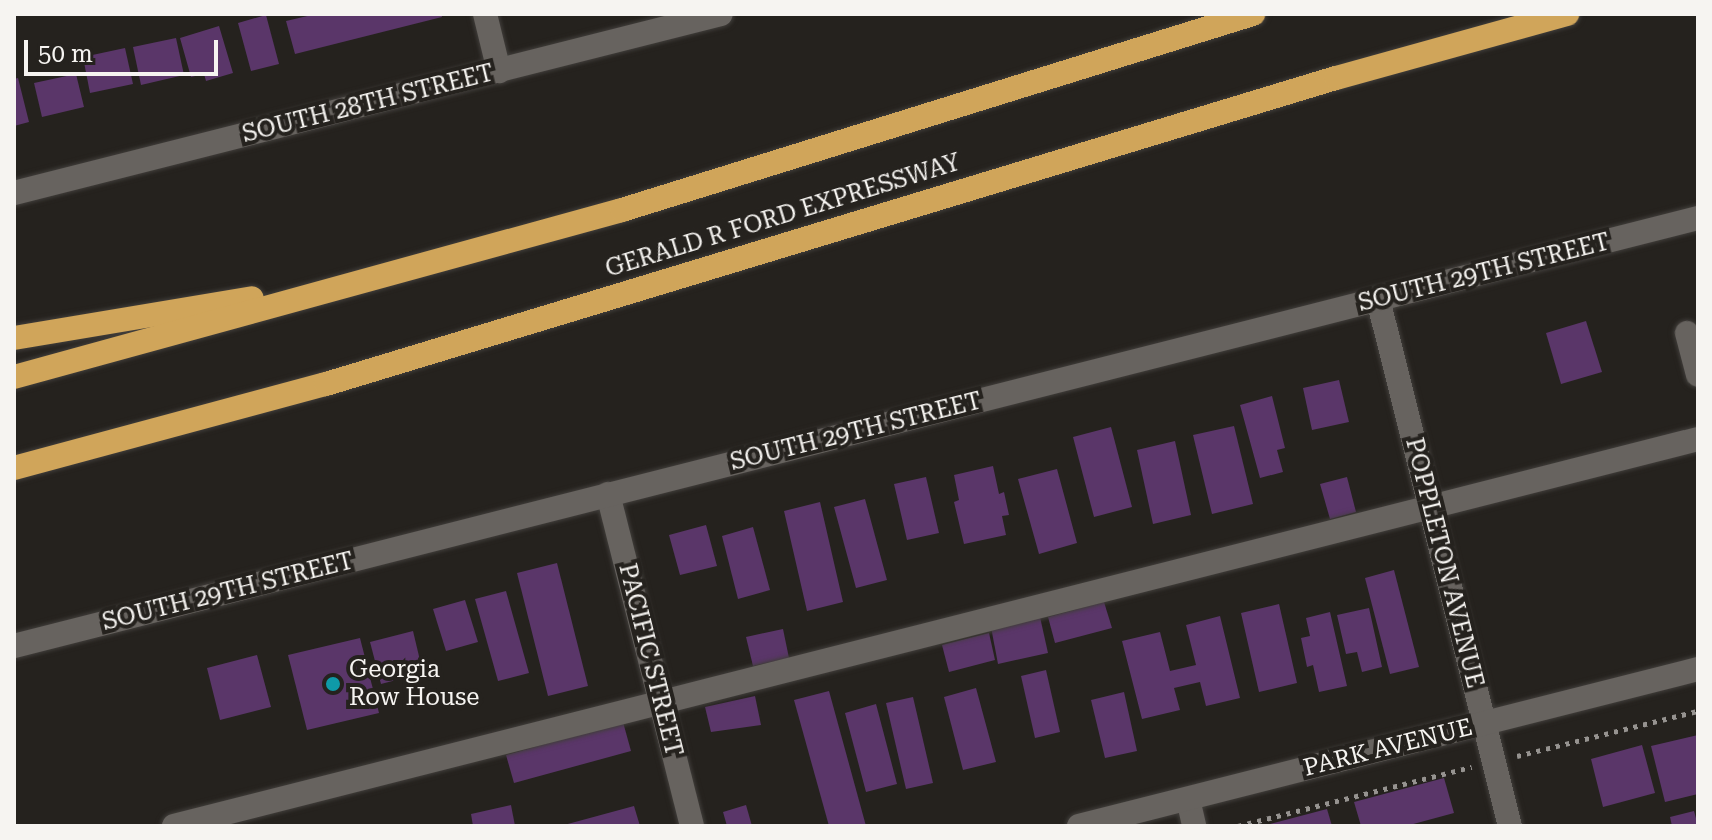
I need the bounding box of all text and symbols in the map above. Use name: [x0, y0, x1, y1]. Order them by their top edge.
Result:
scale bar: [28, 24, 222, 74]
text: 50 m: [38, 40, 93, 68]
street label: SOUTH 28TH STREET: [239, 59, 497, 149]
street label: GERALD R FORD EXPRESSWAY: [602, 148, 964, 284]
street label: SOUTH 29TH STREET: [1355, 228, 1613, 318]
street label: SOUTH 29TH STREET: [727, 387, 985, 477]
street label: POPPLETON AVENUE: [1399, 435, 1489, 691]
street label: SOUTH 29TH STREET: [99, 547, 357, 637]
street label: PACIFIC STREET: [612, 561, 688, 759]
place label: Georgia Row House: [349, 656, 479, 712]
marker: Georgia Row House: [324, 675, 342, 693]
street label: PARK AVENUE: [1301, 713, 1475, 783]

